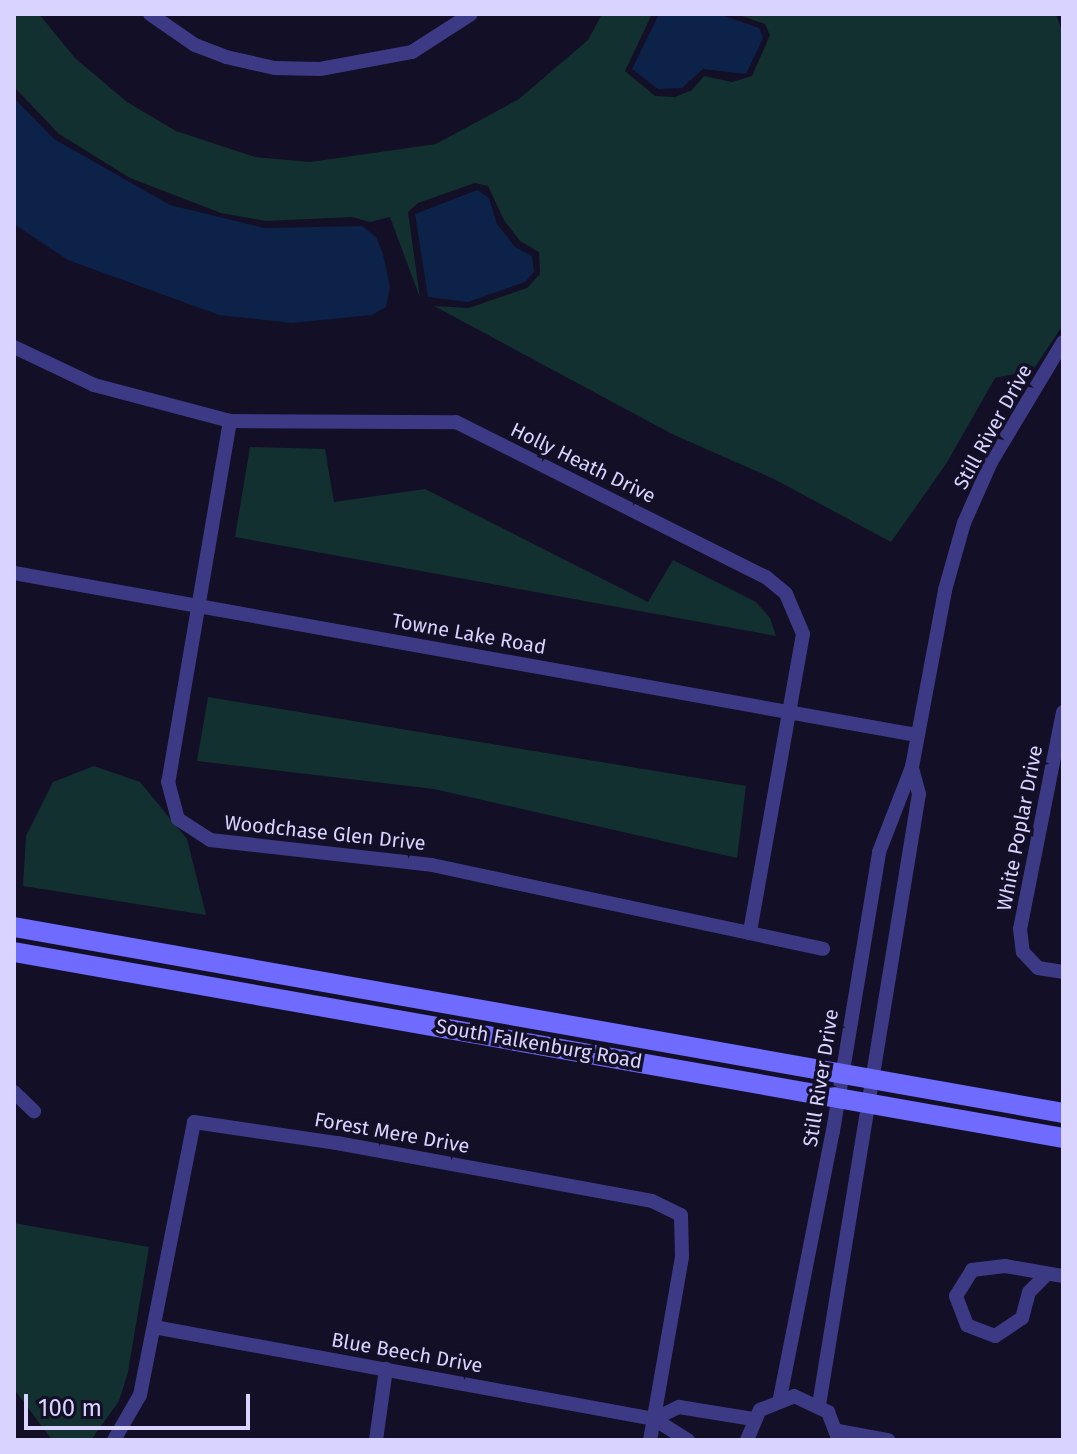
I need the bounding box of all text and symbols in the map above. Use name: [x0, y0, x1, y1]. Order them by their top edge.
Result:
street label: Still River Drive: [949, 360, 1037, 494]
street label: Holly Heath Drive: [507, 418, 659, 508]
street label: Towne Lake Road: [390, 609, 548, 659]
street label: White Poplar Drive: [992, 743, 1048, 913]
street label: Woodchase Glen Drive: [223, 810, 427, 856]
street label: Still River Drive: [798, 1007, 844, 1149]
street label: South Falkenburg Road: [434, 1014, 644, 1074]
street label: Forest Mere Drive: [312, 1108, 472, 1158]
street label: Blue Beech Drive: [329, 1328, 485, 1378]
scale bar: [28, 1378, 254, 1428]
text: 100 m: [38, 1394, 102, 1422]

